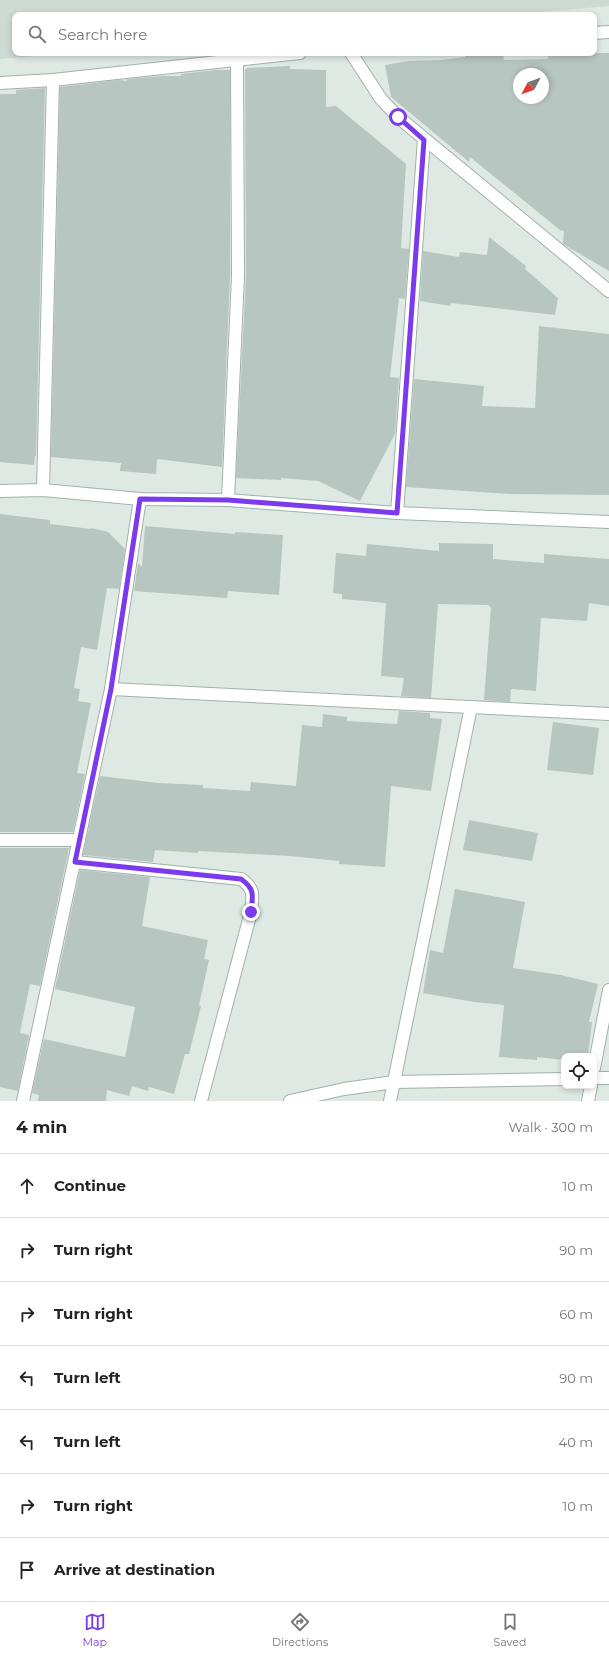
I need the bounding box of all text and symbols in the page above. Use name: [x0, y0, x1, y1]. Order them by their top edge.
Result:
search box: [12, 12, 597, 56]
icon: search: [26, 23, 48, 45]
text: Search here: [58, 25, 147, 44]
north arrow: [513, 68, 549, 104]
route start: [389, 108, 407, 126]
route end: [242, 903, 260, 921]
map controls: [561, 1053, 597, 1089]
button: locate: [561, 1053, 597, 1089]
text: 4 min: [16, 1117, 67, 1137]
text: Walk · 300 m: [508, 1119, 593, 1135]
icon: ahead: [16, 1175, 38, 1197]
text: Continue: [54, 1176, 126, 1195]
text: 10 m: [563, 1178, 593, 1194]
icon: right: [16, 1239, 38, 1261]
text: Turn right: [54, 1240, 133, 1259]
text: 90 m: [559, 1242, 593, 1258]
icon: right: [16, 1303, 38, 1325]
text: Turn right: [54, 1304, 133, 1323]
text: 60 m: [559, 1306, 593, 1322]
icon: left: [16, 1367, 38, 1389]
text: Turn left: [54, 1368, 121, 1387]
text: 90 m: [559, 1370, 593, 1386]
icon: left: [16, 1431, 38, 1453]
text: Turn left: [54, 1432, 121, 1451]
text: 40 m: [559, 1434, 593, 1450]
icon: right: [16, 1495, 38, 1517]
text: Turn right: [54, 1496, 133, 1515]
text: 10 m: [563, 1498, 593, 1514]
icon: arrive: [16, 1559, 38, 1581]
text: Arrive at destination: [54, 1560, 215, 1579]
tab: Map: [83, 1611, 107, 1649]
tab: Directions: [272, 1611, 328, 1649]
tab: Saved: [493, 1611, 526, 1649]

